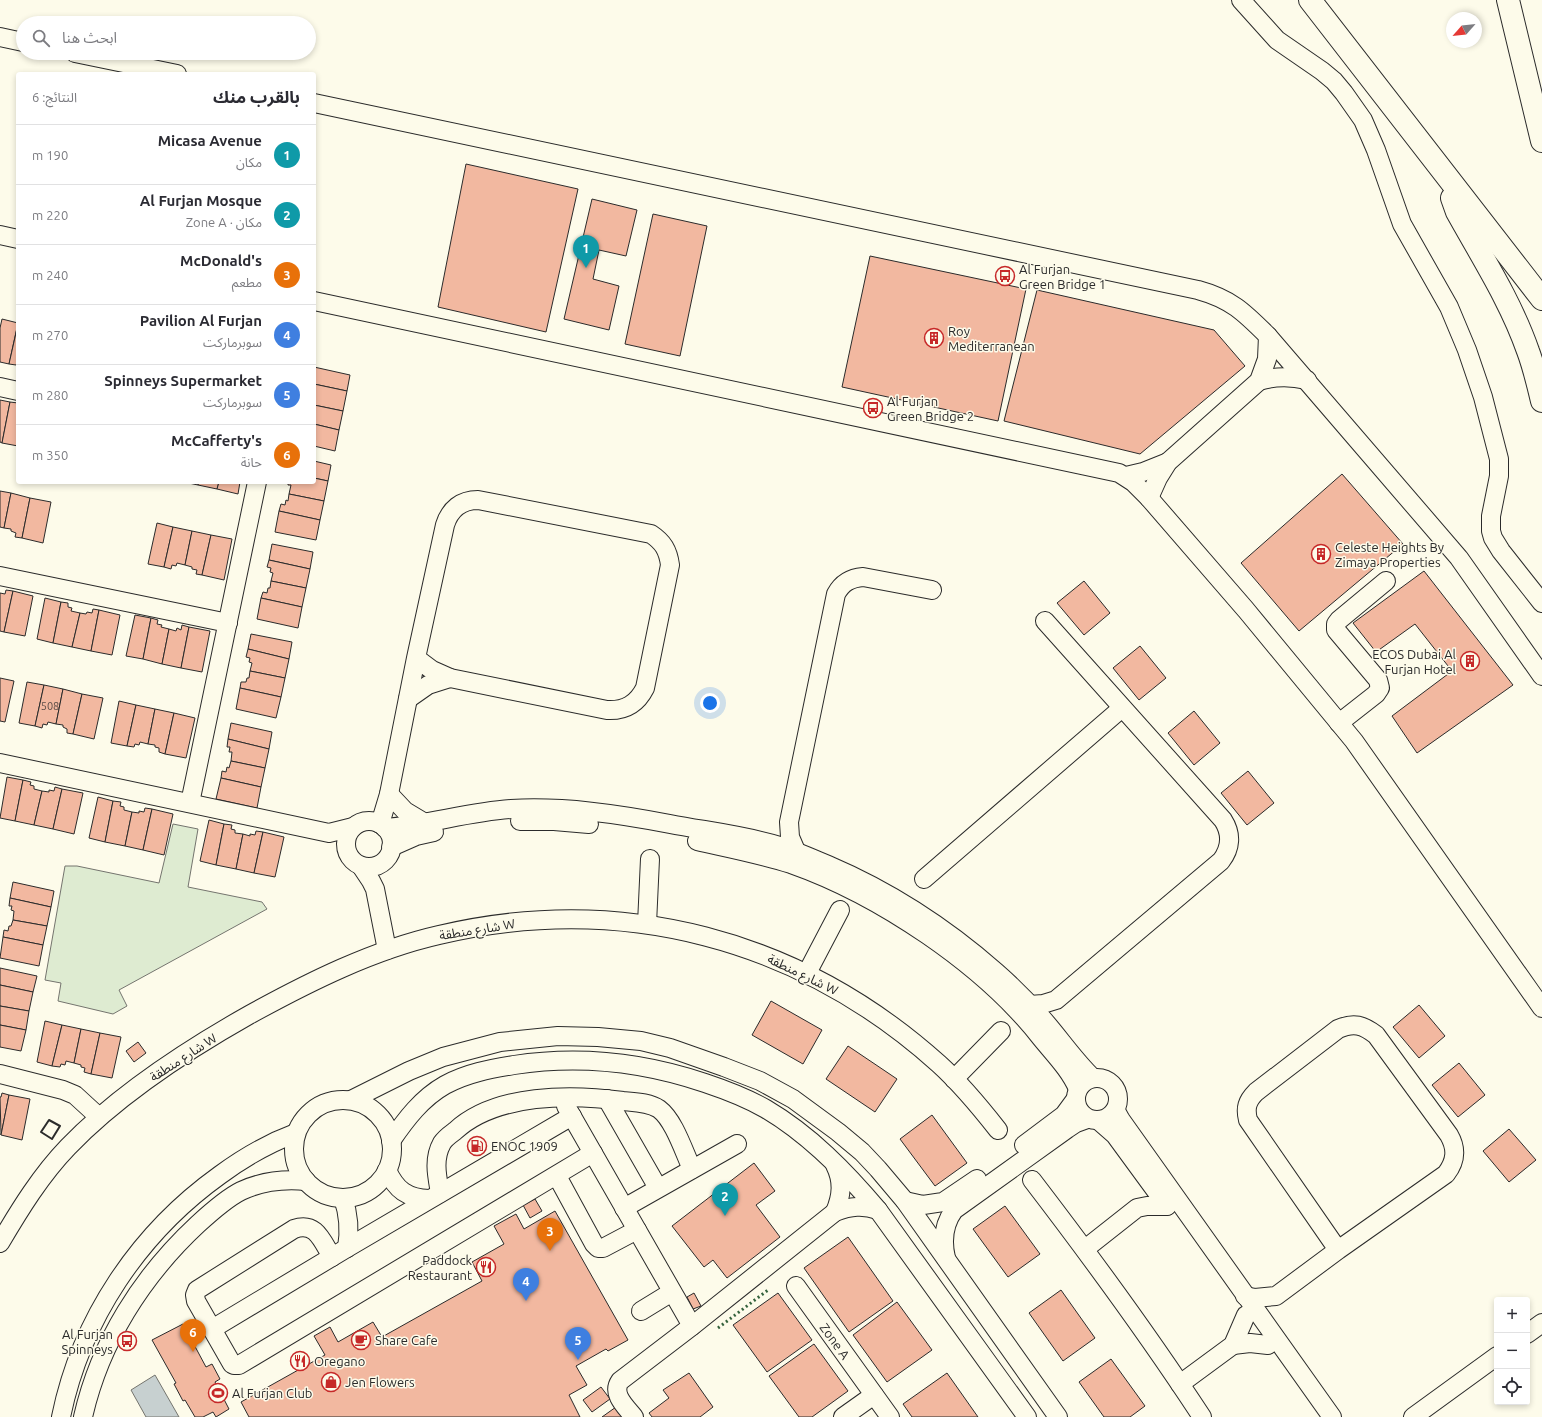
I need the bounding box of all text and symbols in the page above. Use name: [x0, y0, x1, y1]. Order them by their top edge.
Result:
north arrow: [1446, 12, 1482, 48]
search box: [16, 16, 316, 60]
icon: search: [30, 27, 52, 49]
text: ابحث هنا: [62, 29, 117, 46]
text: بالقرب منك: [213, 87, 300, 106]
text: النتائج: 6: [32, 90, 77, 104]
text: Micasa Avenue: [158, 132, 262, 149]
text: 190 m: [32, 148, 68, 162]
text: 1: [283, 148, 291, 162]
text: مكان: [236, 155, 262, 169]
text: Al Furjan Mosque: [140, 192, 262, 209]
text: 220 m: [32, 208, 68, 222]
text: 2: [283, 208, 291, 222]
text: مكان · Zone A: [186, 215, 262, 229]
pin: 1: [573, 235, 599, 268]
text: McDonald's: [180, 252, 262, 269]
place label: Al Furjan Green Bridge 1: [1019, 262, 1106, 291]
bus stop icon: Al Furjan Green Bridge 1: [994, 265, 1016, 287]
text: 240 m: [32, 268, 68, 282]
text: 3: [283, 268, 291, 282]
text: مطعم: [232, 275, 262, 289]
text: Pavilion Al Furjan: [140, 312, 262, 329]
place label: Roy Mediterranean: [948, 324, 1035, 353]
building icon: Roy Mediterranean: [923, 327, 945, 349]
text: 270 m: [32, 328, 68, 342]
text: 4: [283, 328, 291, 342]
text: سوبرماركت: [203, 335, 262, 349]
text: Spinneys Supermarket: [104, 372, 262, 389]
text: 280 m: [32, 388, 68, 402]
text: 5: [283, 388, 291, 402]
place label: Al Furjan Green Bridge 2: [887, 394, 974, 423]
text: سوبرماركت: [203, 395, 262, 409]
bus stop icon: Al Furjan Green Bridge 2: [862, 397, 884, 419]
text: McCafferty's: [171, 432, 262, 449]
text: 350 m: [32, 448, 68, 462]
text: 6: [283, 448, 291, 462]
text: حانة: [241, 455, 262, 469]
place label: Celeste Heights By Zimaya Properties: [1335, 540, 1444, 569]
building icon: Celeste Heights By Zimaya Properties: [1310, 543, 1332, 565]
place label: ECOS Dubai Al Furjan Hotel: [1372, 647, 1457, 676]
building icon: ECOS Dubai Al Furjan Hotel: [1459, 650, 1481, 672]
your location: [700, 693, 720, 713]
house number: 508: [41, 700, 59, 712]
street label: شارع منطقة W: [438, 916, 517, 946]
street label: شارع منطقة W: [764, 951, 840, 1001]
street label: شارع منطقة W: [147, 1030, 221, 1087]
fuel station icon: ENOC 1909: [466, 1135, 488, 1157]
place label: ENOC 1909: [491, 1139, 558, 1153]
pin: 2: [712, 1183, 738, 1216]
pin: 3: [537, 1218, 563, 1251]
place label: Paddock Restaurant: [408, 1253, 472, 1282]
restaurant icon: Paddock Restaurant: [475, 1256, 497, 1278]
pin: 4: [513, 1268, 539, 1301]
map controls: [1494, 1297, 1530, 1405]
button: +: [1494, 1297, 1530, 1333]
pin: 6: [180, 1319, 206, 1352]
street label: Zone A: [817, 1320, 853, 1362]
place label: Al Furjan Spinneys: [61, 1327, 113, 1356]
pin: 5: [565, 1327, 591, 1360]
cafe icon: Share Cafe: [350, 1329, 372, 1351]
bus stop icon: Al Furjan Spinneys: [116, 1330, 138, 1352]
place label: Share Cafe: [375, 1333, 438, 1347]
button: −: [1494, 1333, 1530, 1369]
restaurant icon: Oregano: [289, 1350, 311, 1372]
place label: Oregano: [314, 1354, 365, 1368]
button: locate: [1494, 1369, 1530, 1405]
shop icon: Jen Flowers: [320, 1371, 342, 1393]
place label: Jen Flowers: [345, 1375, 415, 1389]
sports icon: Al Furjan Club: [207, 1382, 229, 1404]
place label: Al Furjan Club: [232, 1386, 312, 1400]

